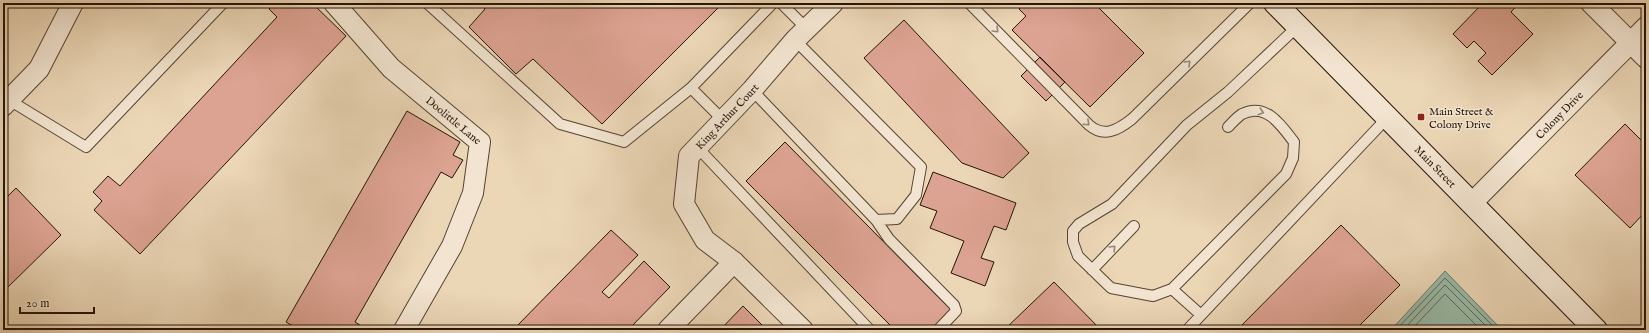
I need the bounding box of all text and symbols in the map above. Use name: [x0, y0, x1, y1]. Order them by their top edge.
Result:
one-way arrow: [991, 26, 999, 33]
one-way arrow: [1183, 60, 1191, 68]
street label: King Arthur Court: [693, 81, 762, 153]
street label: Colony Drive: [1533, 89, 1587, 142]
street label: Doolittle Lane: [422, 94, 484, 148]
place label: Main Street & Colony Drive: [1429, 105, 1493, 132]
one-way arrow: [1257, 107, 1264, 116]
marker: Main Street & Colony Drive: [1416, 112, 1426, 122]
one-way arrow: [1082, 118, 1090, 126]
street label: Main Street: [1411, 143, 1459, 191]
one-way arrow: [1108, 245, 1115, 253]
scale bar: [20, 289, 94, 315]
text: 20 m: [26, 296, 49, 311]

